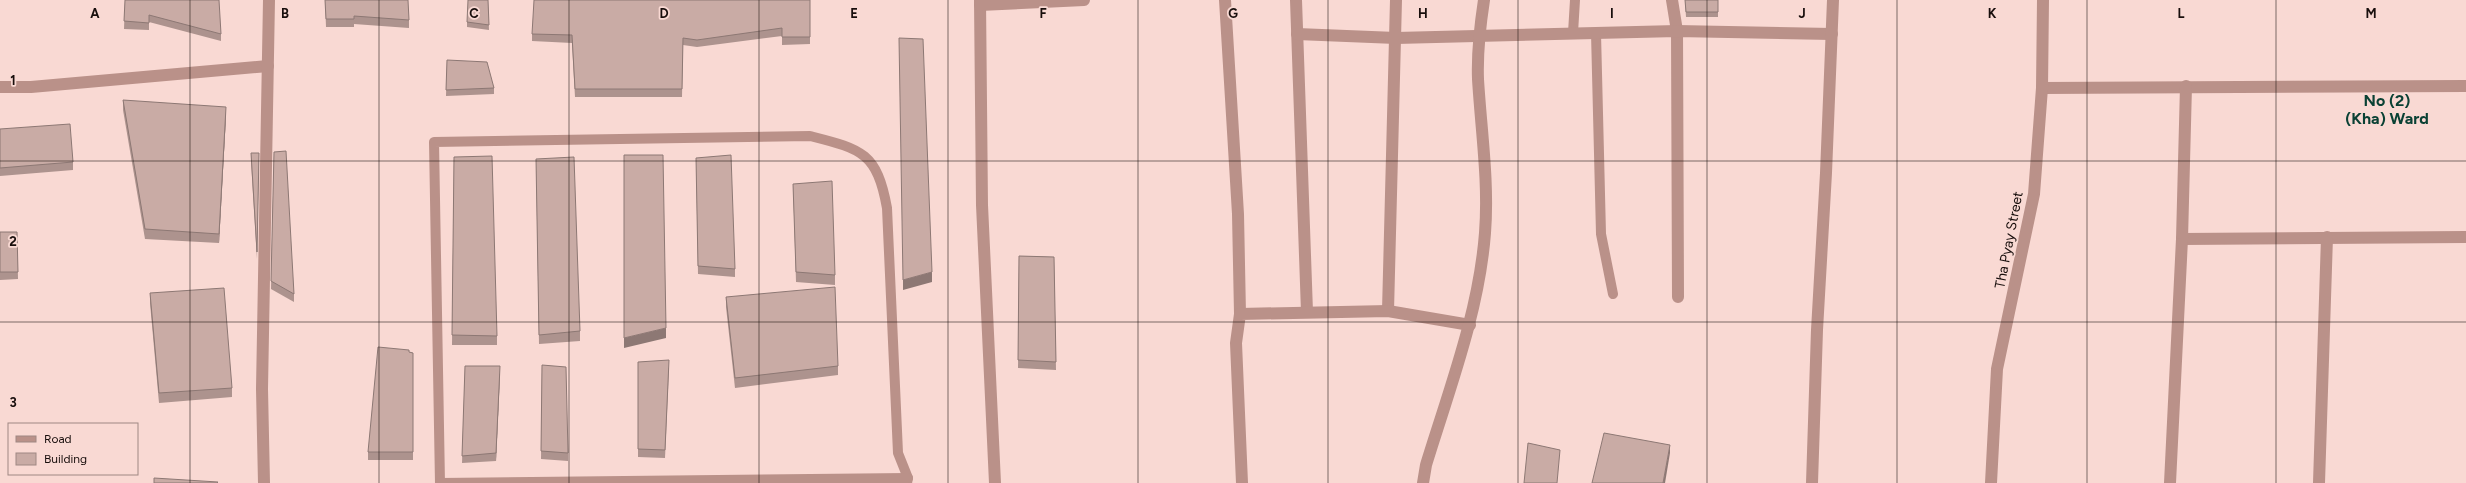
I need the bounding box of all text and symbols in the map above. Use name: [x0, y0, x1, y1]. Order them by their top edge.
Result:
text: A: [90, 6, 100, 21]
text: B: [281, 6, 289, 21]
text: C: [469, 6, 479, 21]
text: D: [659, 6, 669, 21]
text: E: [850, 6, 858, 21]
text: F: [1039, 6, 1047, 21]
text: G: [1228, 6, 1238, 21]
text: H: [1418, 6, 1428, 21]
text: I: [1610, 6, 1614, 21]
text: J: [1798, 6, 1806, 21]
text: K: [1988, 6, 1997, 21]
text: L: [2178, 6, 2185, 21]
text: M: [2365, 6, 2377, 21]
text: 1: [10, 73, 16, 88]
district label: No (2) (Kha) Ward: [2345, 91, 2429, 128]
street label: Tha Pyay Street: [1991, 190, 2027, 290]
text: 2: [9, 234, 17, 249]
text: 3: [9, 395, 17, 410]
legend: [8, 423, 138, 475]
text: Road: [44, 432, 72, 446]
text: Building: [44, 452, 87, 466]

